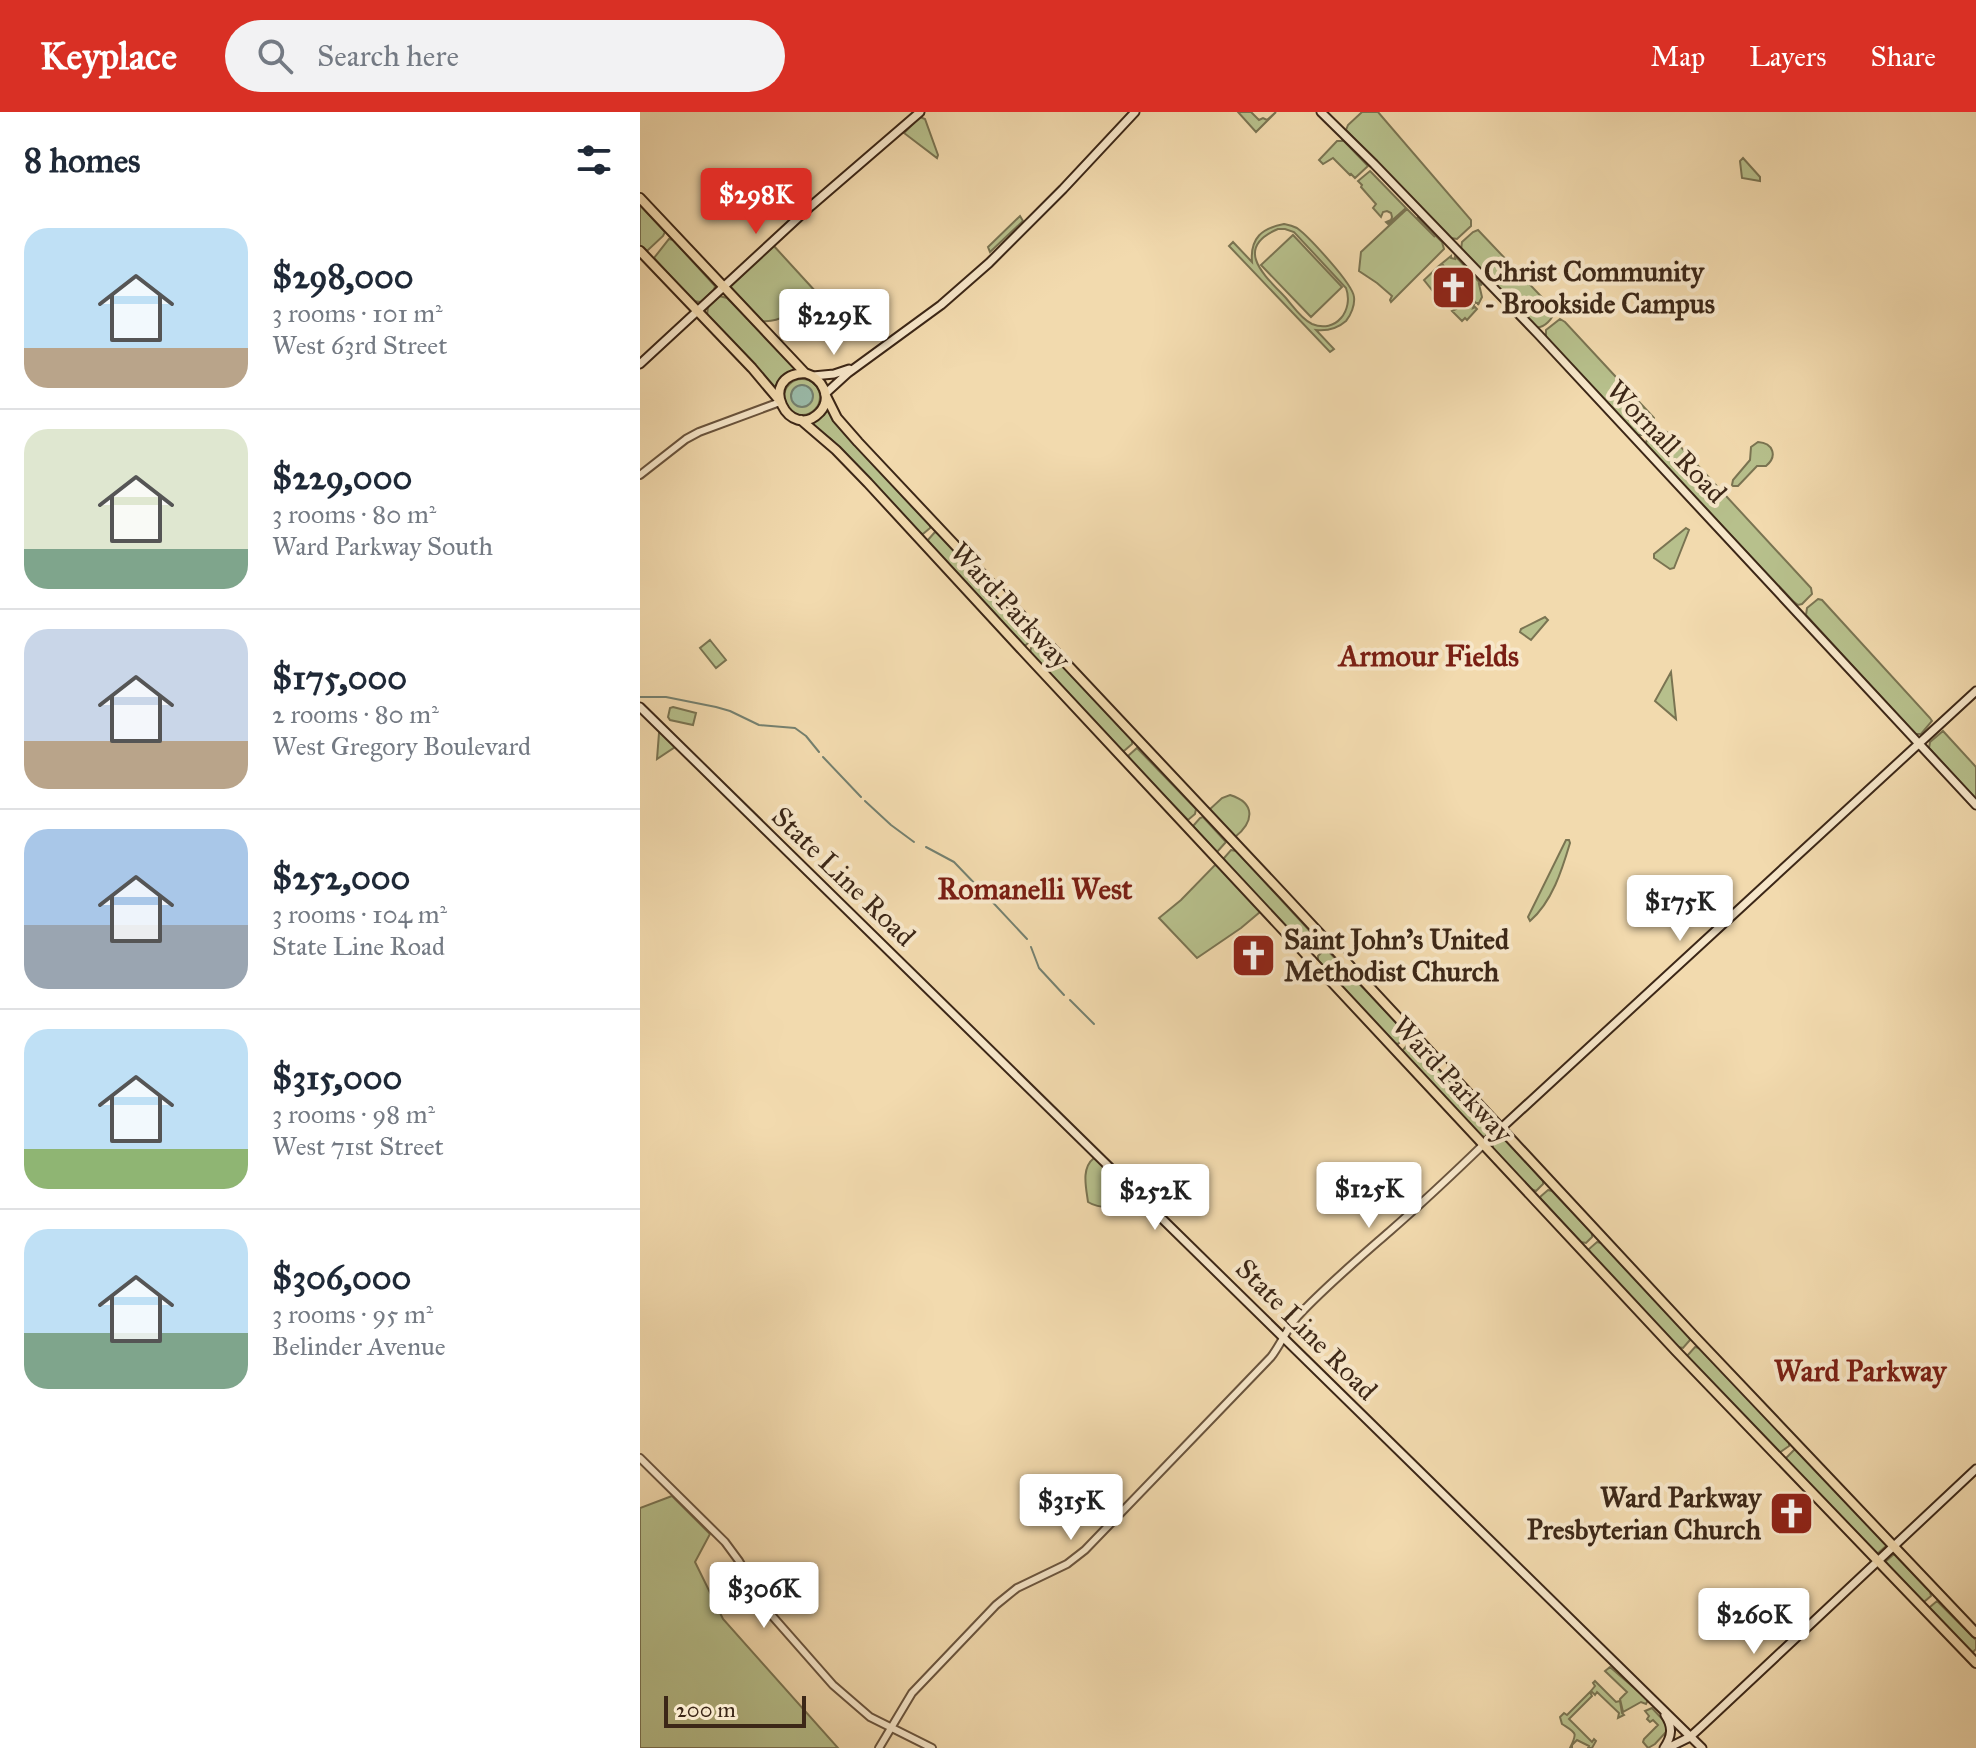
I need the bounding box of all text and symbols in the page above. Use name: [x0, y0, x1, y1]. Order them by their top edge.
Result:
search box: [225, 20, 785, 92]
text: Keyplace: [40, 33, 177, 79]
icon: search: [253, 34, 297, 78]
text: Search here: [317, 38, 459, 74]
text: Map: [1650, 39, 1705, 74]
text: Layers: [1749, 39, 1827, 74]
text: Share: [1871, 39, 1936, 74]
icon: filters: [572, 138, 616, 182]
text: 8 homes: [24, 140, 140, 181]
pin: $298K: [700, 168, 812, 236]
text: $298K: [719, 178, 793, 210]
place label: Christ Community - Brookside Campus: [1484, 254, 1715, 321]
text: $298,000: [272, 256, 414, 297]
icon: home: [88, 260, 184, 356]
church icon: Christ Community - Brookside Campus: [1429, 263, 1477, 311]
pin: $229K: [778, 289, 890, 357]
text: 3 rooms · 101 m²: [272, 297, 443, 329]
text: $229K: [797, 299, 871, 331]
text: West 63rd Street: [272, 329, 447, 361]
street label: Wornall Road: [1599, 372, 1734, 510]
text: $229,000: [272, 457, 412, 498]
icon: home: [88, 461, 184, 557]
text: 3 rooms · 80 m²: [272, 498, 436, 530]
text: Ward Parkway South: [272, 530, 493, 562]
street label: Ward Parkway: [943, 535, 1079, 677]
district label: Armour Fields: [1337, 638, 1519, 674]
text: $175,000: [272, 657, 407, 698]
icon: home: [88, 661, 184, 757]
text: 2 rooms · 80 m²: [272, 698, 439, 730]
text: West Gregory Boulevard: [272, 730, 531, 762]
street label: State Line Road: [764, 799, 923, 954]
text: $252,000: [272, 857, 410, 898]
icon: home: [88, 861, 184, 957]
district label: Romanelli West: [938, 871, 1133, 907]
pin: $175K: [1624, 875, 1736, 943]
text: $175K: [1645, 885, 1715, 917]
text: 3 rooms · 104 m²: [272, 898, 447, 930]
place label: Saint John's United Methodist Church: [1284, 922, 1510, 989]
text: State Line Road: [272, 930, 445, 962]
church icon: Saint John's United Methodist Church: [1229, 931, 1277, 979]
street label: Ward Parkway: [1385, 1009, 1521, 1151]
text: $315,000: [272, 1057, 402, 1098]
icon: home: [88, 1061, 184, 1157]
text: 3 rooms · 98 m²: [272, 1098, 435, 1130]
text: West 71st Street: [272, 1130, 444, 1162]
pin: $125K: [1313, 1162, 1425, 1230]
pin: $252K: [1099, 1164, 1211, 1232]
text: $125K: [1334, 1172, 1404, 1204]
text: $252K: [1119, 1174, 1191, 1206]
street label: State Line Road: [1228, 1251, 1385, 1408]
text: $306,000: [272, 1257, 411, 1298]
icon: home: [88, 1261, 184, 1357]
text: 3 rooms · 95 m²: [272, 1298, 433, 1330]
text: Belinder Avenue: [272, 1330, 446, 1362]
district label: Ward Parkway: [1774, 1353, 1947, 1389]
pin: $315K: [1015, 1474, 1127, 1542]
place label: Ward Parkway Presbyterian Church: [1527, 1480, 1762, 1547]
text: $315K: [1038, 1484, 1104, 1516]
church icon: Ward Parkway Presbyterian Church: [1768, 1489, 1816, 1537]
pin: $306K: [708, 1562, 820, 1630]
text: $306K: [728, 1572, 800, 1604]
pin: $260K: [1698, 1588, 1810, 1656]
text: $260K: [1716, 1598, 1792, 1630]
scale bar: [664, 1692, 806, 1728]
text: 200 m: [676, 1696, 736, 1723]

